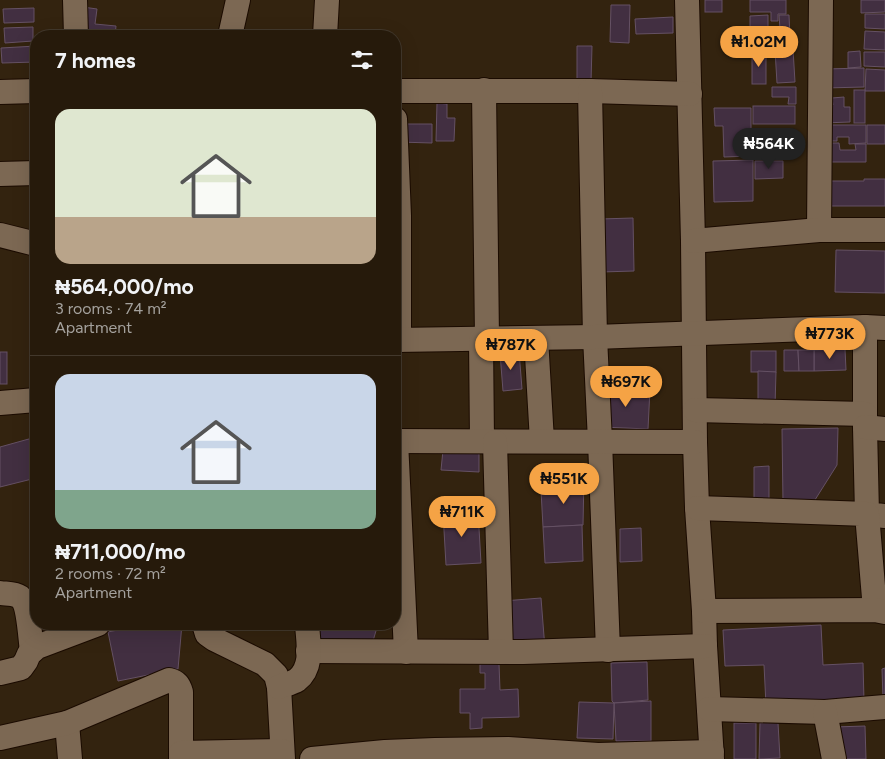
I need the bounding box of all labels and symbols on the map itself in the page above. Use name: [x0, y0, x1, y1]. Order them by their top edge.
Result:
pin: ₦1.02M: [718, 26, 800, 68]
pin: ₦564K: [734, 128, 804, 170]
pin: ₦773K: [795, 318, 865, 360]
pin: ₦787K: [476, 328, 546, 371]
pin: ₦697K: [591, 366, 661, 408]
pin: ₦551K: [529, 462, 599, 505]
pin: ₦711K: [427, 496, 497, 538]

